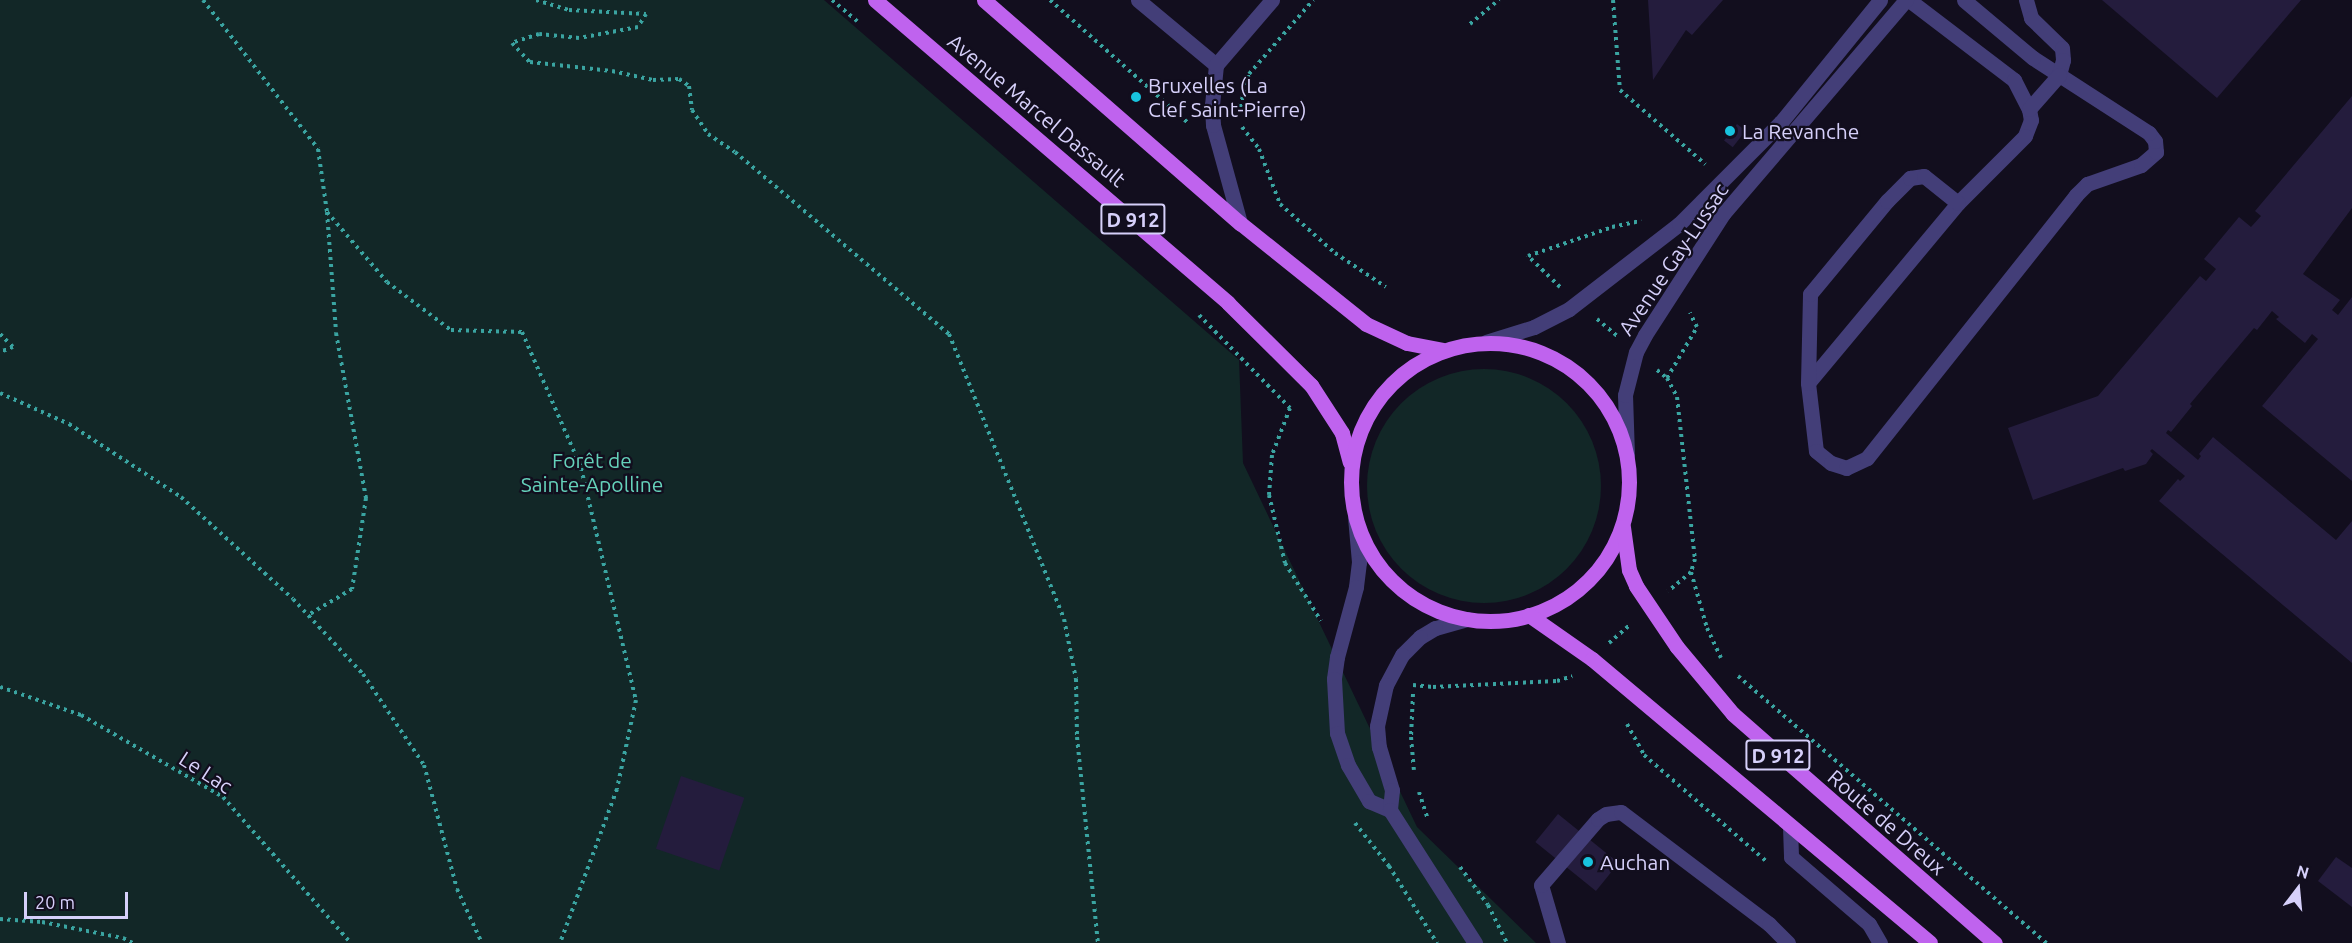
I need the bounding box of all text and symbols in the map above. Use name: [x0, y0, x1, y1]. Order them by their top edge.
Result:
street label: Avenue Marcel Dassault: [943, 28, 1131, 192]
place label: Bruxelles (La Clef Saint-Pierre): [1148, 72, 1307, 122]
marker: Bruxelles (La Clef Saint-Pierre): [1129, 90, 1143, 104]
place label: La Revanche: [1742, 118, 1859, 144]
marker: La Revanche: [1723, 124, 1737, 138]
street label: Avenue Gay-Lussac: [1613, 178, 1733, 340]
road number: D 912: [1100, 202, 1166, 236]
park label: Forêt de Sainte-Apolline: [521, 447, 663, 497]
road number: D 912: [1745, 738, 1811, 772]
street label: Le Lac: [175, 746, 237, 798]
street label: Route de Dreux: [1823, 764, 1951, 880]
place label: Auchan: [1600, 849, 1670, 875]
marker: Auchan: [1581, 855, 1595, 869]
north arrow: [2268, 859, 2328, 919]
text: N: [2295, 861, 2311, 882]
scale bar: [27, 880, 130, 918]
text: 20 m: [35, 892, 75, 912]

